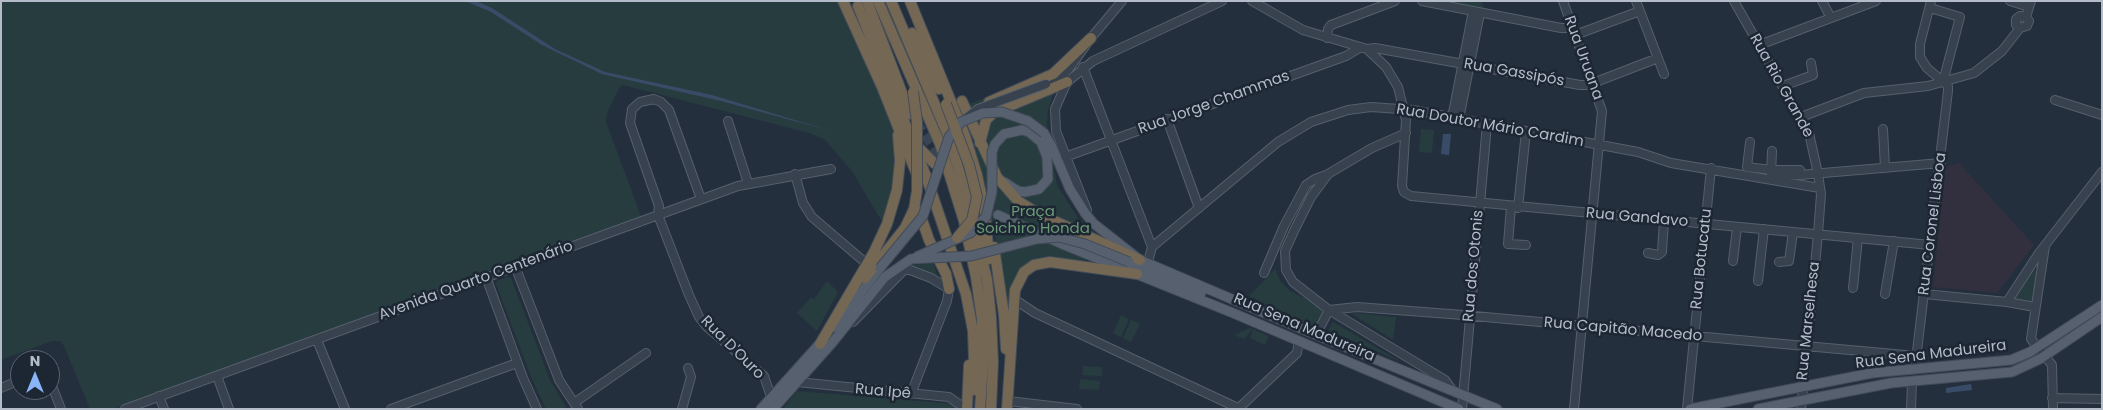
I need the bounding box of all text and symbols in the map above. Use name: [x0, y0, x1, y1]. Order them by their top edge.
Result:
street label: Rua Uruana: [1559, 14, 1607, 102]
street label: Rua Rio Grande: [1745, 31, 1817, 141]
street label: Rua Gassipós: [1462, 55, 1566, 91]
street label: Rua Jorge Chammas: [1136, 67, 1292, 139]
street label: Rua Doutor Mário Cardim: [1395, 101, 1585, 151]
street label: Rua Coronel Lisboa: [1915, 152, 1951, 296]
park label: Praça Soichiro Honda: [976, 203, 1090, 238]
street label: Rua Gandavo: [1585, 205, 1689, 231]
street label: Rua Botucatu: [1688, 208, 1716, 310]
street label: Rua dos Otonis: [1460, 209, 1488, 323]
street label: Avenida Quarto Centenário: [376, 237, 576, 325]
street label: Rua Marselhesa: [1794, 261, 1824, 381]
street label: Rua Sena Madureira: [1231, 290, 1377, 366]
street label: Rua D'Ouro: [696, 312, 768, 384]
street label: Rua Capitão Macedo: [1543, 314, 1703, 346]
street label: Rua Sena Madureira: [1855, 337, 2007, 373]
north arrow: [10, 350, 60, 400]
text: N: [30, 351, 40, 371]
street label: Rua Ipê: [854, 381, 912, 403]

